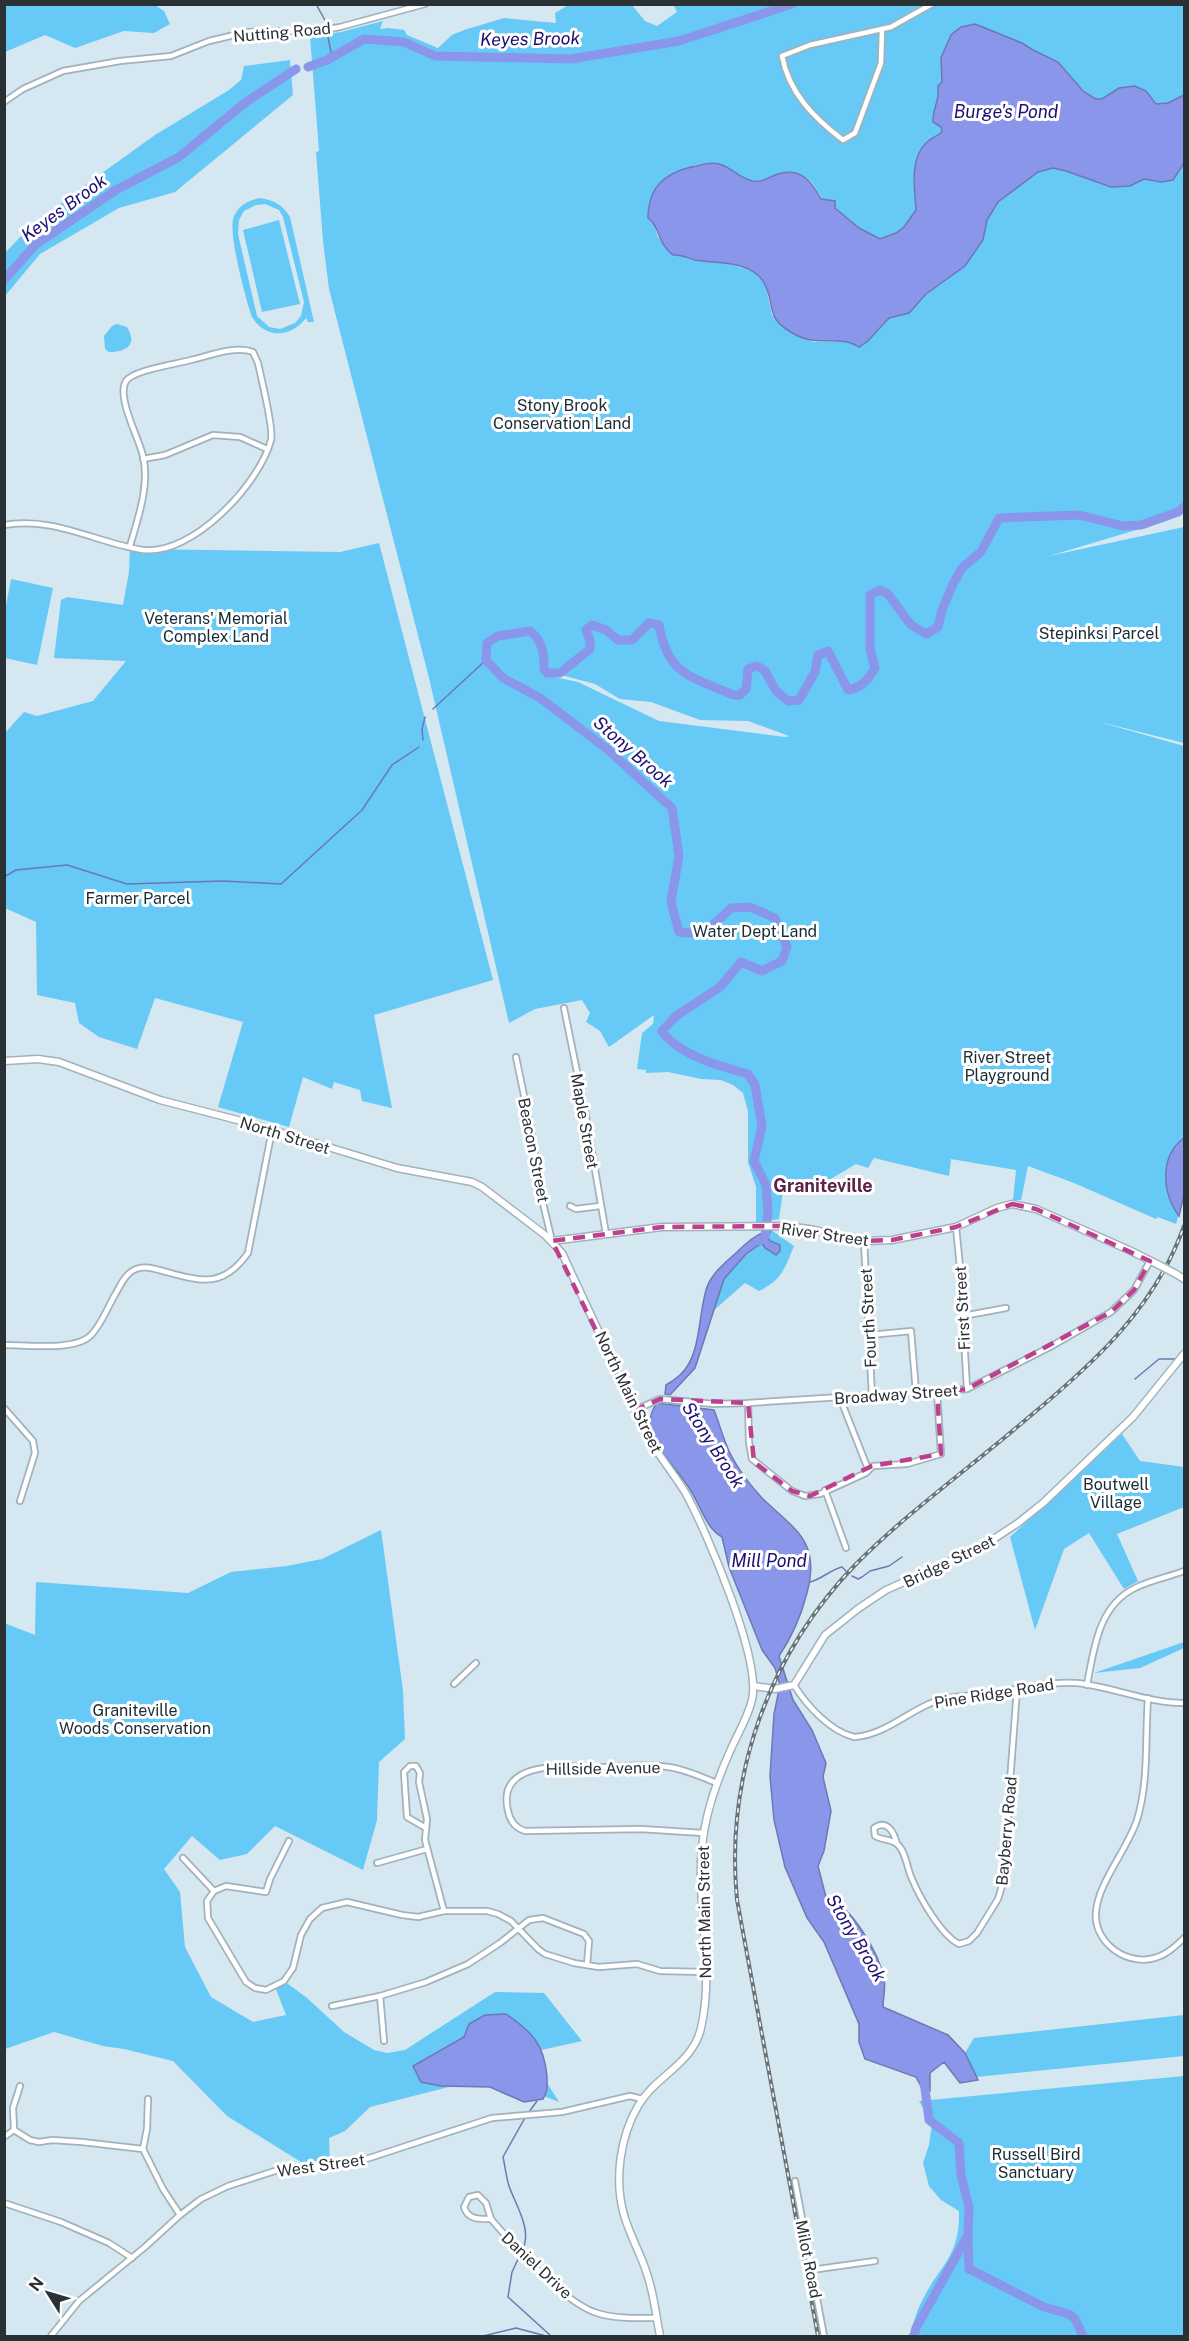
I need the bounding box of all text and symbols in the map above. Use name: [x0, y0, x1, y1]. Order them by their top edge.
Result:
street label: Nutting Road: [232, 19, 332, 46]
water label: Keyes Brook: [480, 27, 581, 50]
water label: Burge's Pond: [954, 101, 1059, 122]
water label: Keyes Brook: [17, 169, 111, 246]
park label: Stony Brook Conservation Land: [493, 396, 631, 433]
park label: Veterans' Memorial Complex Land: [144, 609, 288, 646]
park label: Stepinksi Parcel: [1039, 624, 1159, 643]
water label: Stony Brook: [589, 711, 678, 792]
park label: Farmer Parcel: [85, 889, 191, 908]
park label: Water Dept Land: [693, 922, 817, 941]
park label: River Street Playground: [963, 1048, 1051, 1085]
street label: Maple Street: [567, 1072, 602, 1170]
street label: Beacon Street: [514, 1096, 553, 1204]
street label: North Street: [238, 1113, 332, 1158]
district label: Graniteville: [773, 1175, 873, 1196]
street label: River Street: [780, 1219, 870, 1250]
street label: First Street: [951, 1265, 974, 1351]
street label: Fourth Street: [856, 1268, 881, 1368]
street label: North Main Street: [591, 1328, 666, 1456]
street label: Broadway Street: [833, 1381, 959, 1408]
water label: Stony Brook: [678, 1398, 749, 1492]
park label: Boutwell Village: [1083, 1475, 1149, 1512]
street label: Bridge Street: [900, 1531, 998, 1592]
water label: Mill Pond: [731, 1550, 807, 1571]
street label: Pine Ridge Road: [933, 1675, 1055, 1712]
park label: Graniteville Woods Conservation: [59, 1701, 211, 1738]
street label: Hillside Avenue: [545, 1758, 661, 1779]
street label: Bayberry Road: [992, 1776, 1021, 1886]
street label: North Main Street: [694, 1845, 715, 1979]
water label: Stony Brook: [822, 1890, 891, 1986]
park label: Russell Bird Sanctuary: [991, 2145, 1081, 2182]
street label: West Street: [276, 2150, 366, 2181]
street label: Milot Road: [792, 2218, 825, 2300]
street label: Daniel Drive: [498, 2228, 576, 2303]
north arrow: [18, 2263, 78, 2323]
text: N: [25, 2274, 48, 2295]

